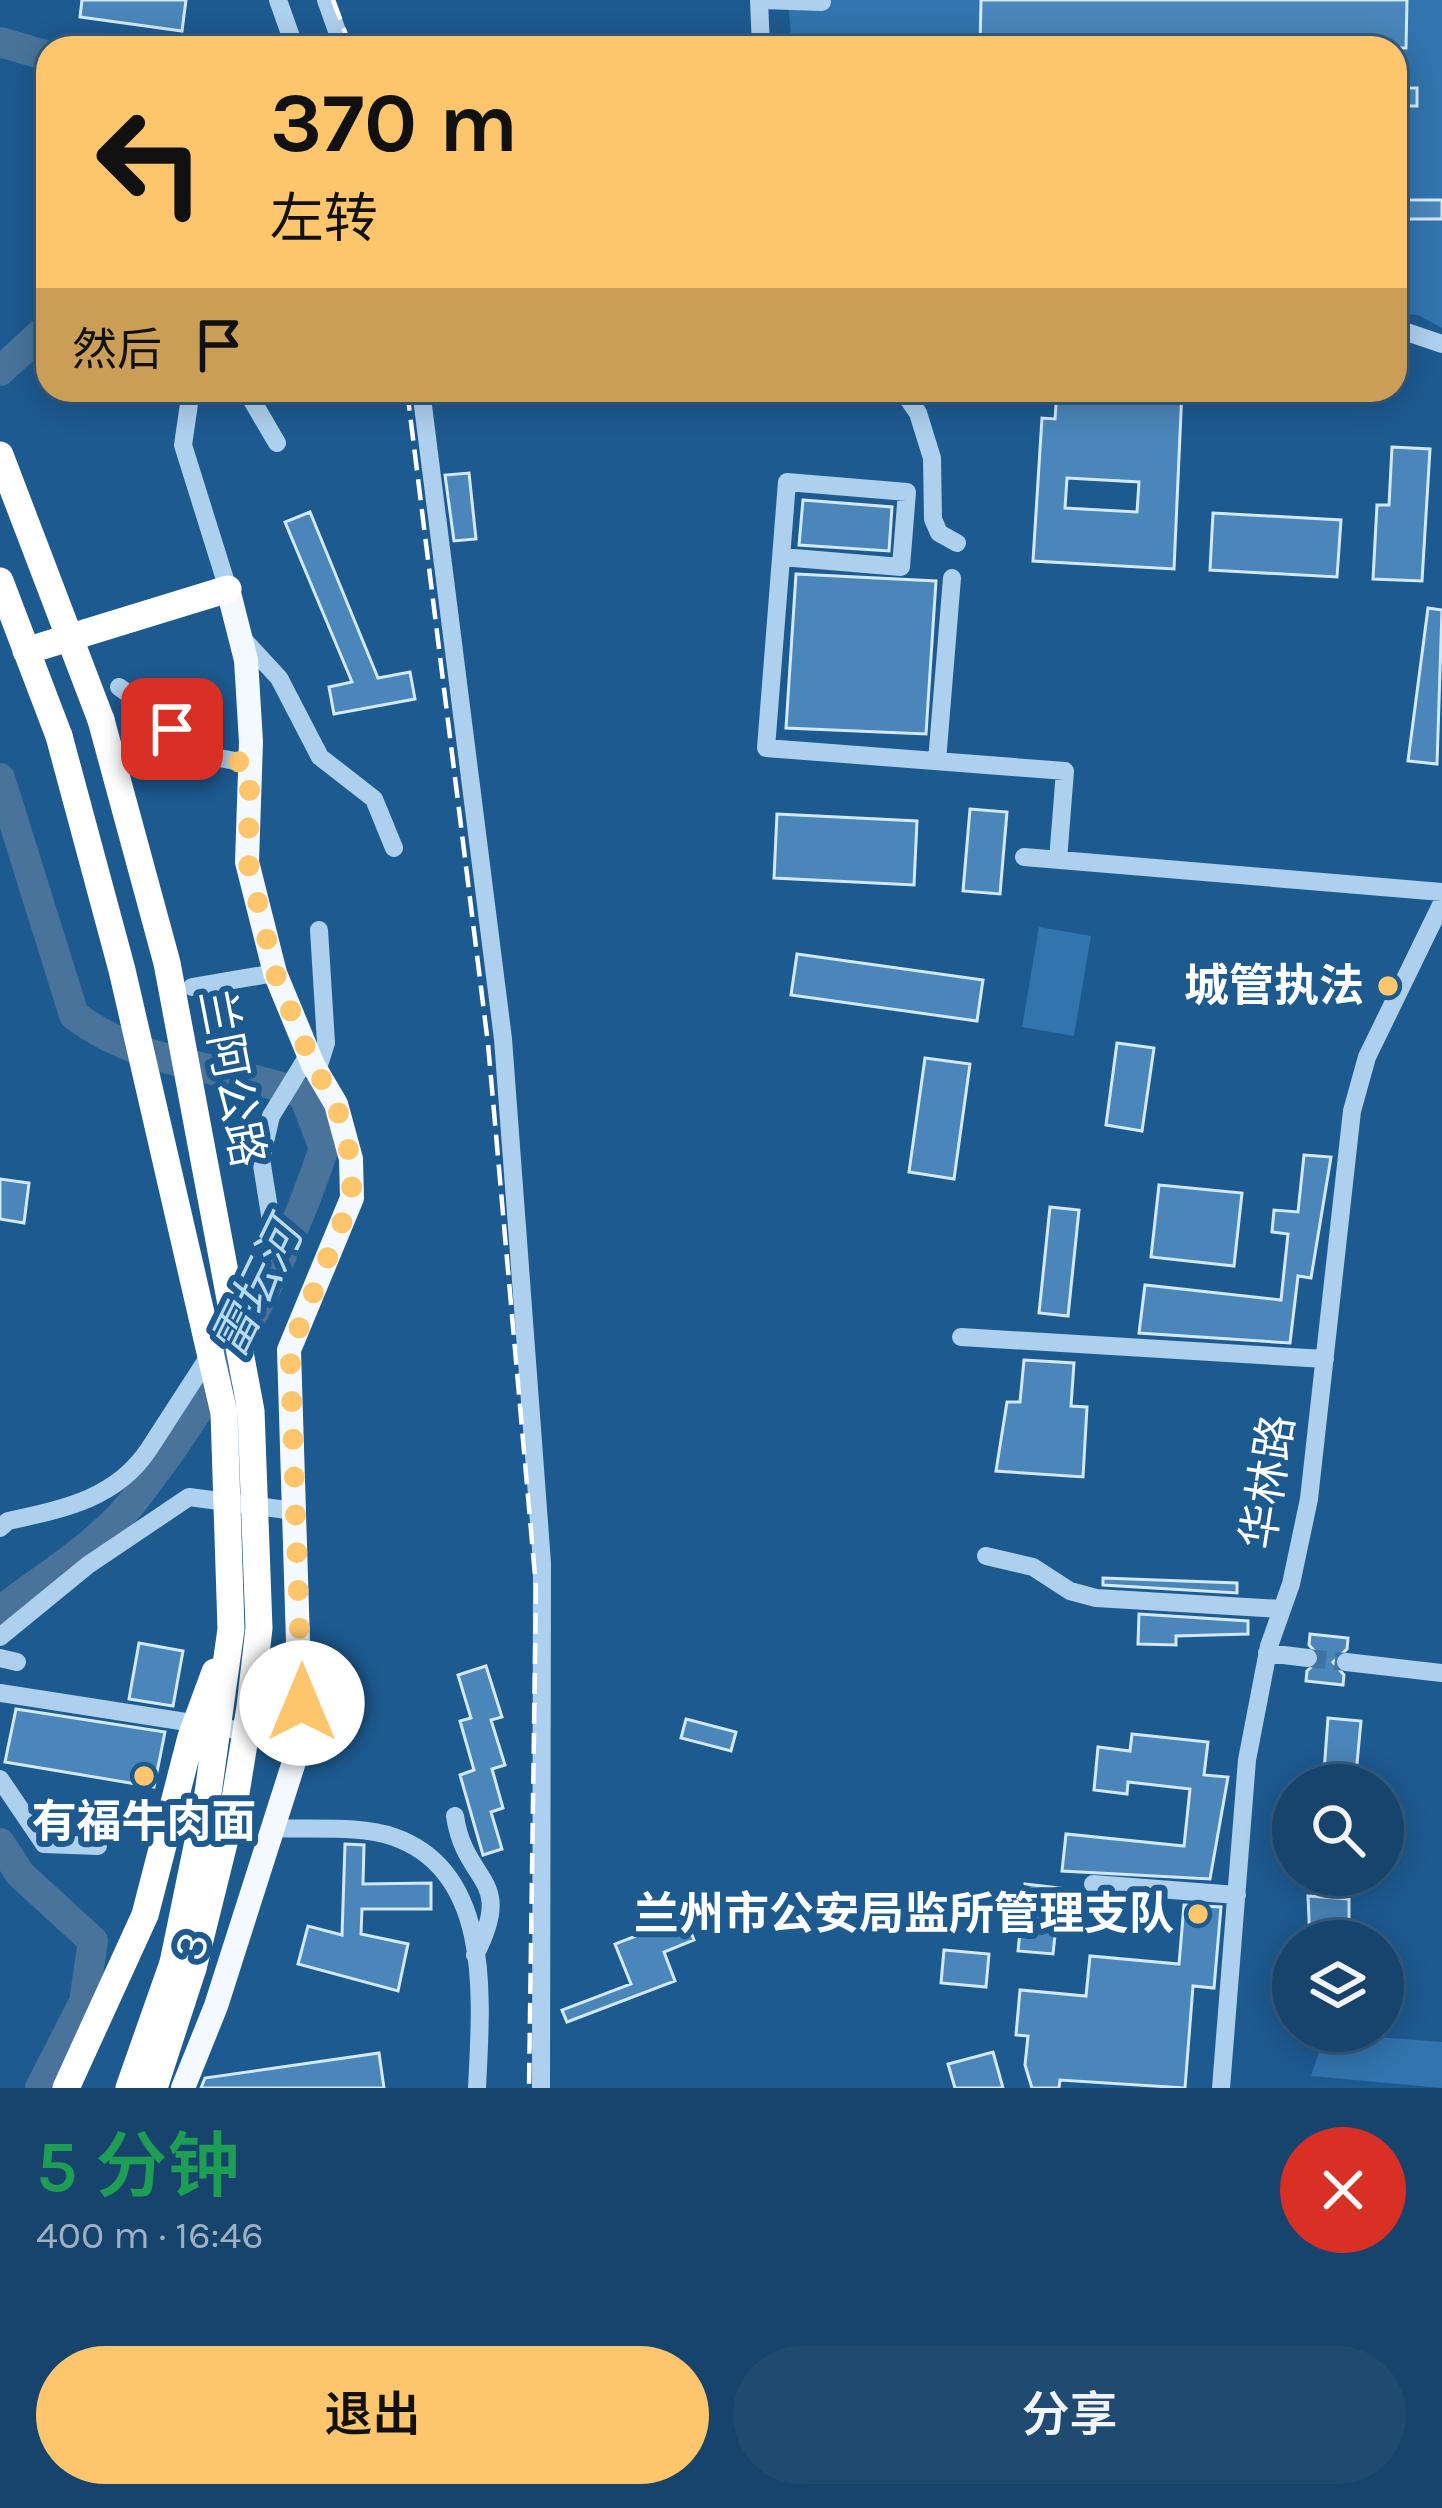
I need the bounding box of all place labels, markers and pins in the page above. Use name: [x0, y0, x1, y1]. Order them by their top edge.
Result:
pin: [121, 678, 223, 780]
place label: 城管执法: [1184, 960, 1364, 1012]
marker: 城管执法: [1375, 973, 1401, 999]
marker: 有福牛肉面: [131, 1763, 157, 1789]
place label: 有福牛肉面: [31, 1796, 257, 1848]
place label: 兰州市公安局监所管理支队: [634, 1888, 1174, 1940]
marker: 兰州市公安局监所管理支队: [1185, 1901, 1211, 1927]

